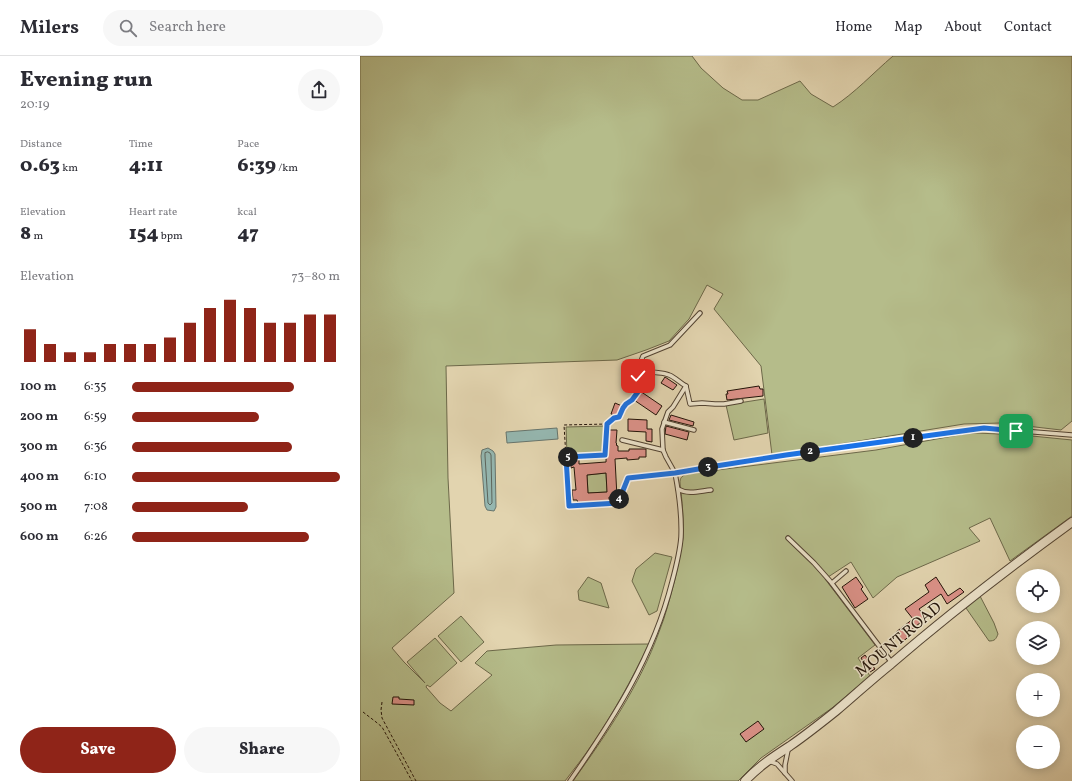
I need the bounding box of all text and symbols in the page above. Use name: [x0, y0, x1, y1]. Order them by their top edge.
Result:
search box: [103, 10, 383, 46]
text: Milers: [20, 15, 79, 41]
icon: search: [117, 17, 139, 39]
text: Search here: [149, 17, 226, 38]
text: Home: [835, 18, 872, 37]
text: Map: [894, 18, 922, 37]
text: About: [944, 18, 982, 37]
text: Contact: [1004, 18, 1052, 37]
text: Evening run: [20, 65, 153, 96]
button: share: [298, 69, 340, 111]
text: 20:19: [20, 96, 50, 114]
text: Distance: [20, 137, 62, 152]
text: Time: [129, 137, 153, 152]
text: Pace: [237, 137, 259, 152]
text: 0.63: [20, 152, 60, 180]
text: 4:11: [129, 152, 163, 180]
text: 6:39: [237, 152, 276, 180]
text: km: [60, 161, 78, 176]
text: /km: [276, 161, 298, 176]
text: Elevation: [20, 205, 66, 220]
text: Heart rate: [129, 205, 177, 220]
text: kcal: [237, 205, 257, 220]
text: 8: [20, 220, 31, 248]
text: 154: [129, 220, 159, 248]
text: 47: [237, 220, 259, 248]
text: m: [31, 229, 43, 244]
text: bpm: [159, 229, 183, 244]
text: Elevation: [20, 268, 74, 286]
text: 73–80 m: [292, 268, 340, 286]
pin: [621, 359, 655, 393]
icon: check: [627, 365, 649, 387]
text: 100 m: [20, 378, 57, 396]
text: 6:35: [84, 378, 107, 396]
text: 200 m: [20, 408, 58, 426]
text: 6:59: [84, 408, 106, 426]
pin: [999, 414, 1033, 448]
icon: arrive: [1005, 420, 1027, 442]
pin: 1: [903, 428, 923, 448]
text: 1: [911, 430, 915, 445]
text: 300 m: [20, 438, 58, 456]
text: 6:36: [84, 438, 107, 456]
pin: 2: [800, 442, 820, 462]
text: 2: [807, 444, 813, 459]
pin: 5: [558, 447, 578, 467]
text: 5: [565, 449, 571, 464]
pin: 3: [698, 457, 718, 477]
text: 3: [705, 459, 711, 474]
text: 400 m: [20, 468, 59, 486]
text: 6:10: [84, 468, 107, 486]
pin: 4: [609, 489, 629, 509]
text: 4: [616, 491, 622, 506]
text: 500 m: [20, 498, 57, 516]
text: 7:08: [84, 498, 108, 516]
text: 600 m: [20, 528, 58, 546]
text: 6:26: [84, 528, 107, 546]
map controls: [1016, 569, 1060, 769]
button: locate: [1016, 569, 1060, 613]
street label: MOUNT ROAD: [851, 597, 947, 683]
button: layers: [1016, 621, 1060, 665]
button: +: [1016, 673, 1060, 717]
button: −: [1016, 725, 1060, 769]
button: Save: [20, 727, 176, 773]
button: Share: [184, 727, 340, 773]

